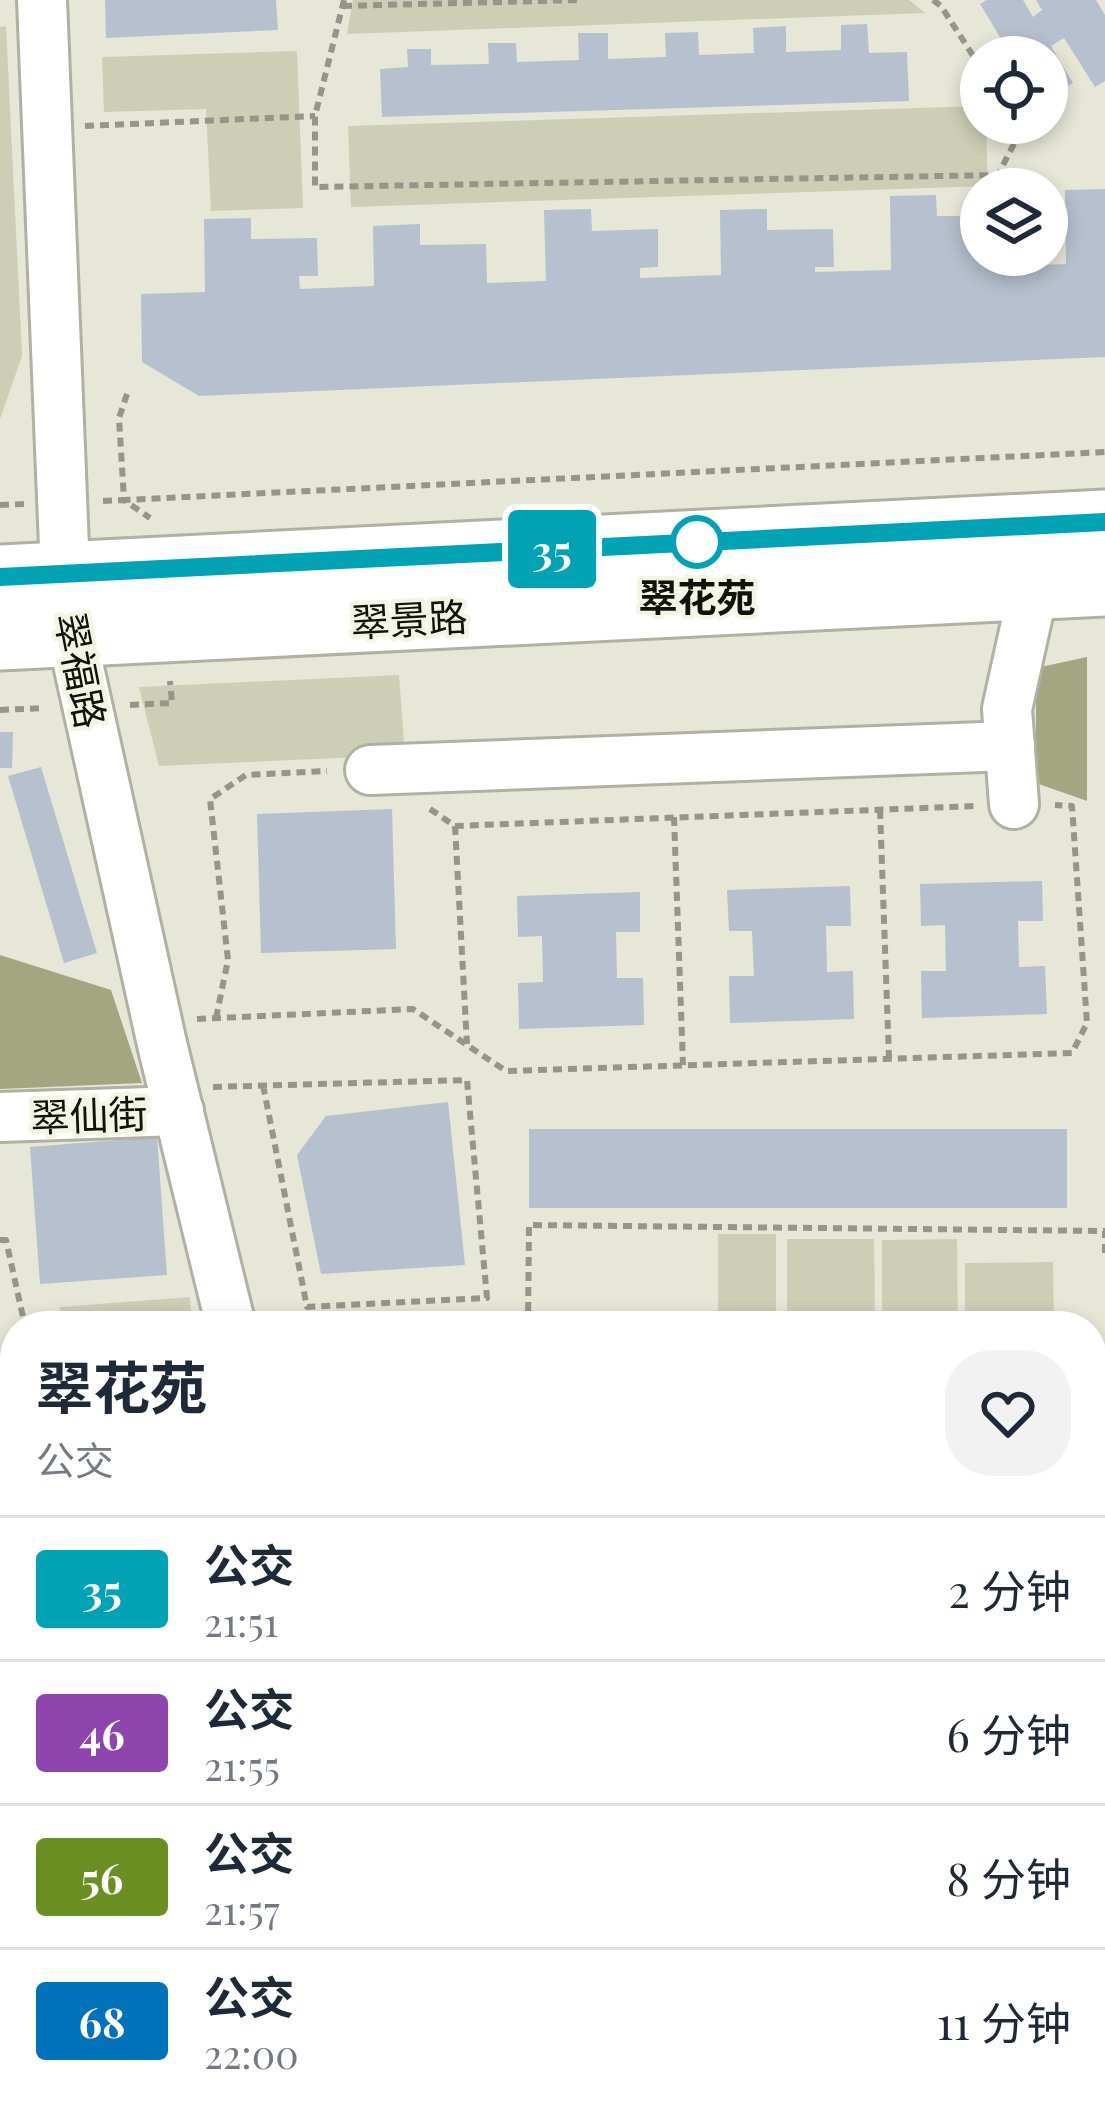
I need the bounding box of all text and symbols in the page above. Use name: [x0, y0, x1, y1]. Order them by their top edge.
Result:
map controls: [960, 36, 1068, 276]
button: locate: [960, 36, 1068, 144]
button: layers: [960, 168, 1068, 276]
line badge: 35: [498, 510, 606, 588]
marker: 翠花苑: [672, 517, 722, 567]
text: 35: [532, 521, 572, 577]
place label: 翠花苑: [638, 570, 756, 622]
street label: 翠景路: [349, 589, 469, 647]
street label: 翠福路: [45, 608, 119, 732]
street label: 翠仙街: [30, 1086, 148, 1142]
text: 翠花苑: [36, 1347, 207, 1423]
button: heart: [945, 1350, 1071, 1476]
text: 公交: [36, 1433, 114, 1485]
text: 公交: [204, 1533, 294, 1593]
text: 2 分钟: [948, 1559, 1071, 1619]
text: 35: [82, 1561, 122, 1617]
text: 21:51: [204, 1595, 278, 1647]
text: 公交: [204, 1677, 294, 1737]
text: 6 分钟: [947, 1703, 1071, 1763]
text: 46: [79, 1705, 125, 1761]
text: 21:55: [204, 1739, 280, 1791]
text: 公交: [204, 1821, 294, 1881]
text: 8 分钟: [946, 1847, 1071, 1907]
text: 56: [81, 1849, 123, 1905]
text: 21:57: [204, 1883, 280, 1935]
text: 公交: [204, 1965, 294, 2025]
text: 11 分钟: [936, 1991, 1071, 2051]
text: 68: [78, 1993, 126, 2049]
text: 22:00: [204, 2027, 299, 2079]

